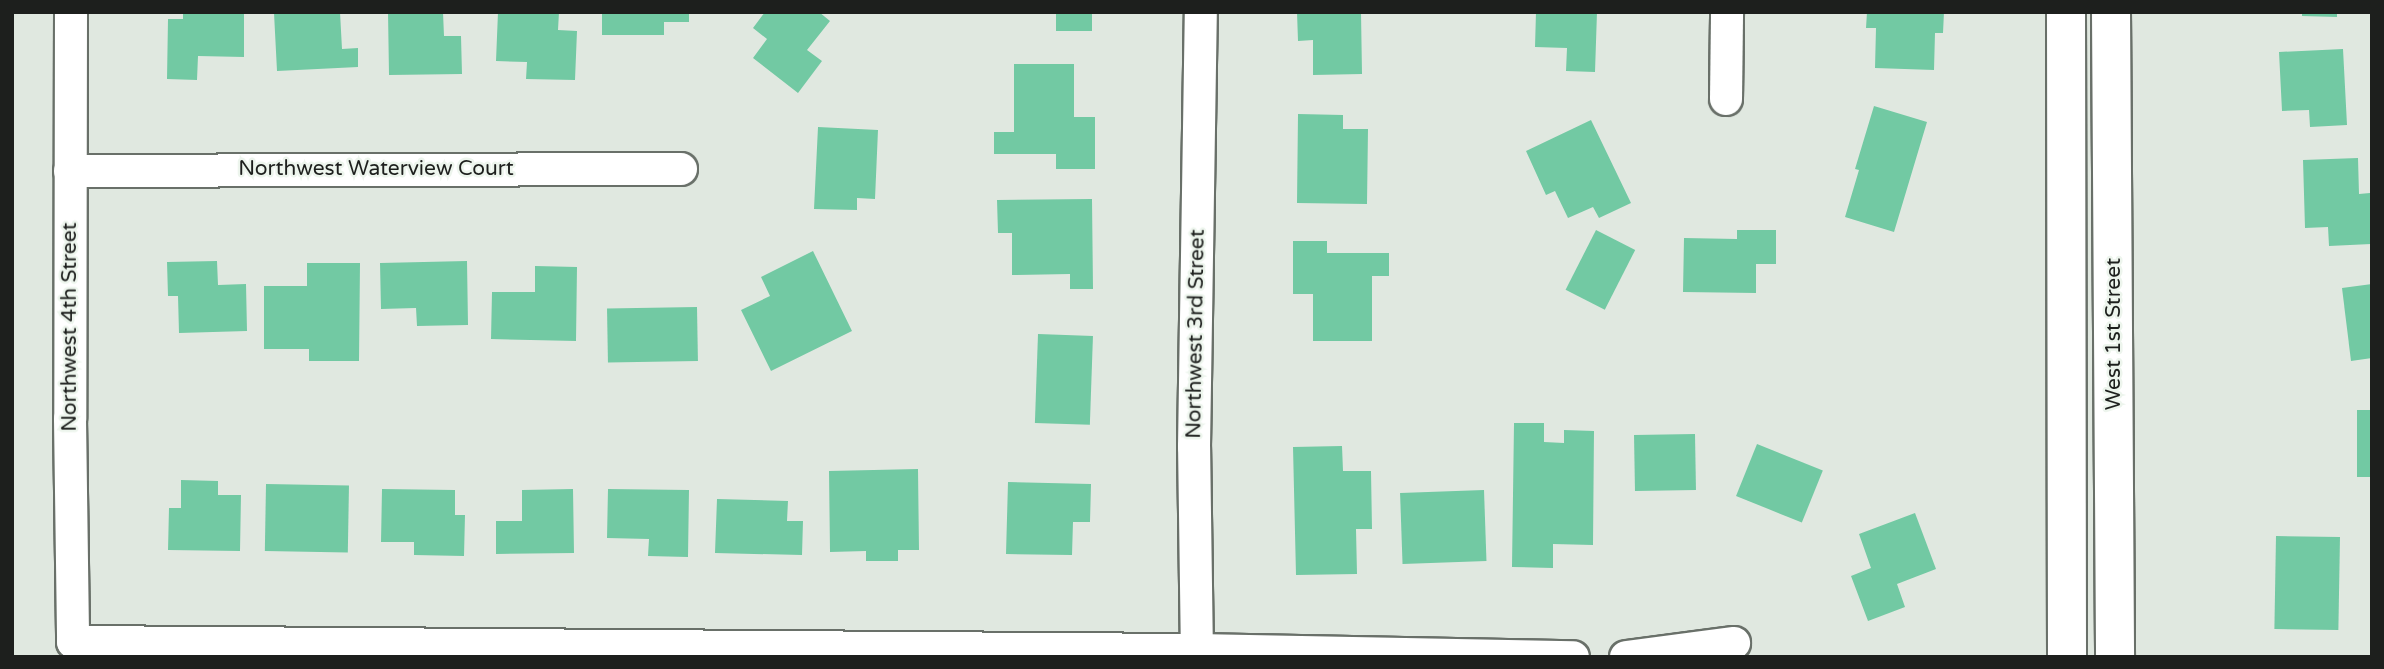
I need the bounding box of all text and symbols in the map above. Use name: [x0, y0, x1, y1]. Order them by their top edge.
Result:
street label: Northwest Waterview Court: [238, 156, 514, 182]
street label: Northwest 4th Street: [57, 222, 83, 432]
street label: Northwest 3rd Street: [1182, 229, 1210, 439]
street label: West 1st Street: [2101, 258, 2127, 410]

